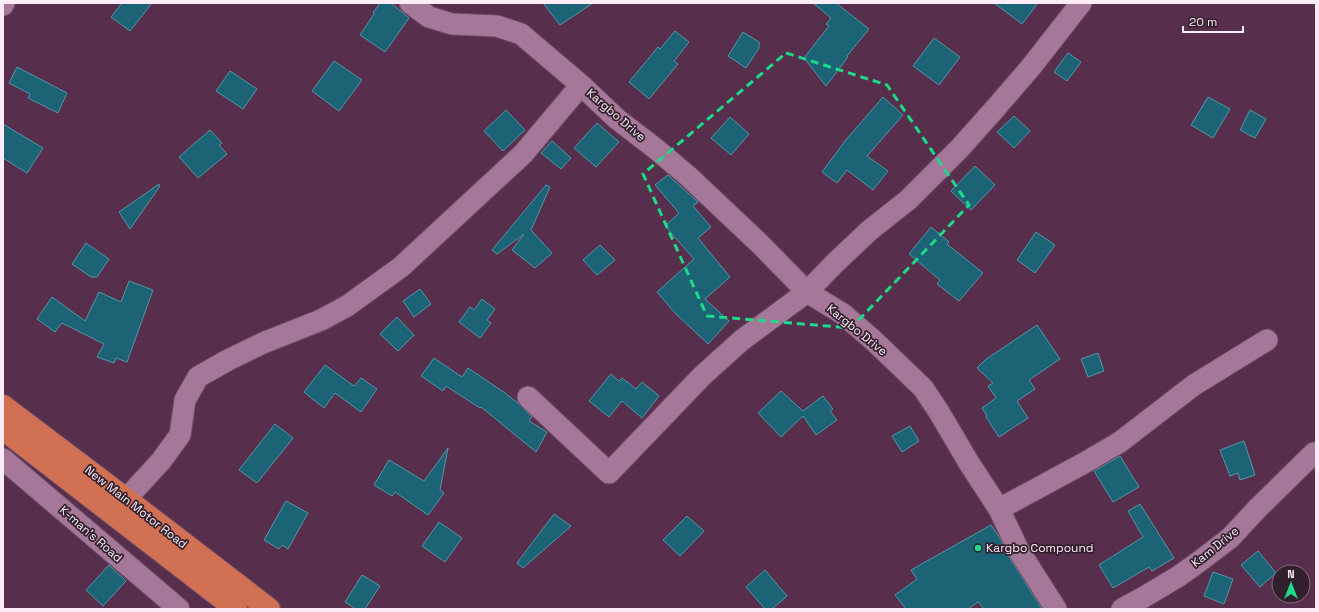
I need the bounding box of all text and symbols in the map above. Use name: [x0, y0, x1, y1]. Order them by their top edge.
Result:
scale bar: [1183, 8, 1243, 34]
text: 20 m: [1189, 14, 1217, 30]
street label: Kargbo Drive: [583, 85, 649, 145]
street label: Kargbo Drive: [824, 301, 890, 359]
street label: New Main Motor Road: [82, 462, 190, 552]
street label: K-man's Road: [56, 502, 126, 566]
street label: Kam Drive: [1188, 523, 1242, 571]
place label: Kargbo Compound: [986, 540, 1093, 556]
marker: Kargbo Compound: [973, 543, 983, 553]
north arrow: [1271, 564, 1311, 604]
text: N: [1287, 567, 1295, 581]

